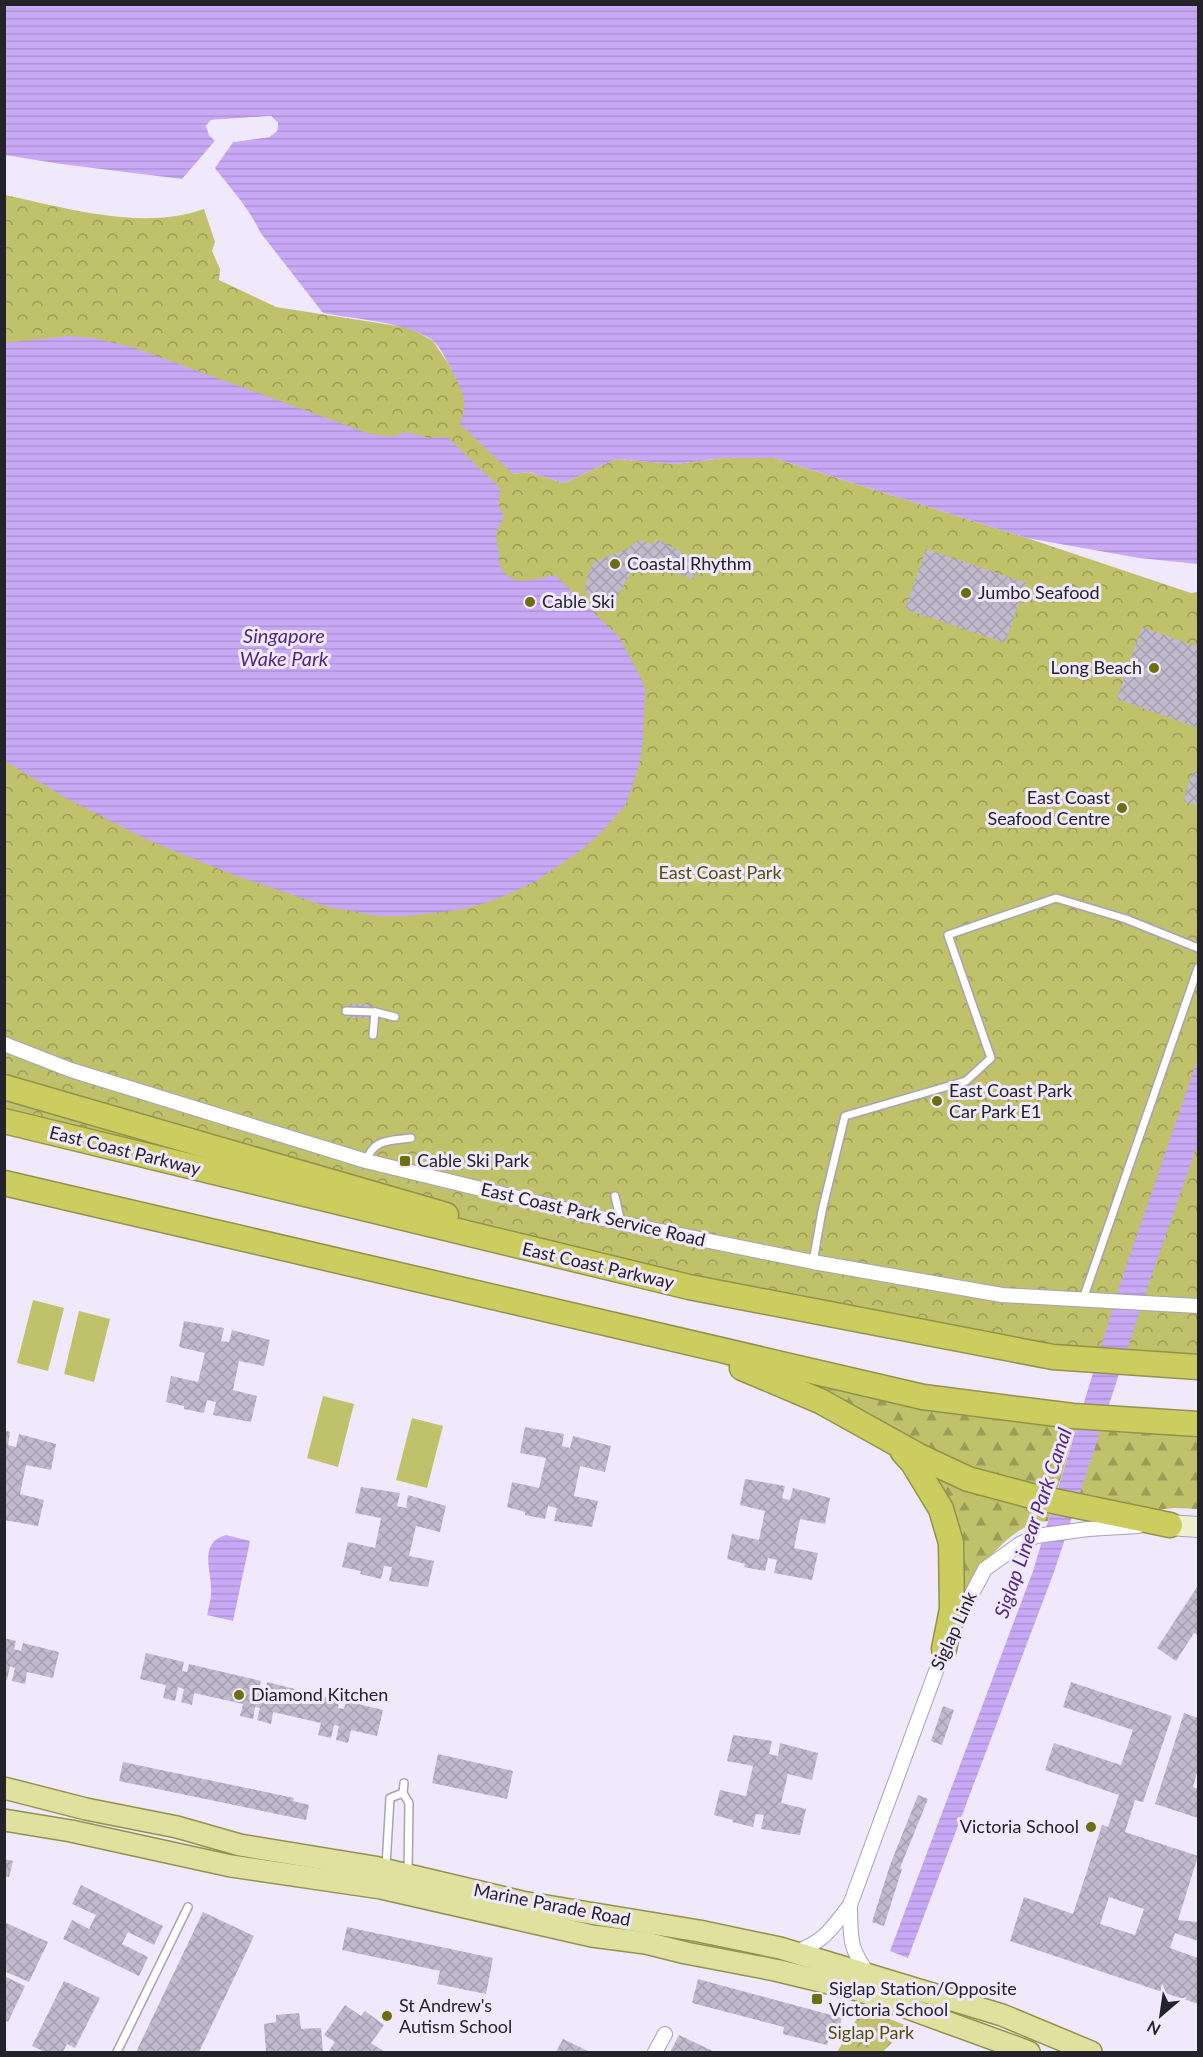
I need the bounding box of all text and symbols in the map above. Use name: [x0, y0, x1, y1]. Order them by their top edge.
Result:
place label: Coastal Rhythm: [627, 552, 752, 574]
marker: Coastal Rhythm: [608, 557, 622, 571]
place label: Jumbo Seafood: [978, 581, 1100, 603]
marker: Jumbo Seafood: [959, 586, 973, 600]
place label: Cable Ski: [542, 590, 615, 612]
marker: Cable Ski: [523, 595, 537, 609]
water label: Singapore Wake Park: [240, 623, 329, 670]
place label: Long Beach: [1051, 656, 1142, 678]
marker: Long Beach: [1147, 661, 1161, 675]
place label: East Coast Seafood Centre: [987, 786, 1111, 829]
marker: East Coast Seafood Centre: [1115, 801, 1129, 815]
park label: East Coast Park: [658, 861, 782, 883]
place label: East Coast Park Car Park E1: [949, 1079, 1073, 1122]
marker: East Coast Park Car Park E1: [930, 1094, 944, 1108]
street label: East Coast Parkway: [47, 1121, 204, 1180]
place label: Cable Ski Park: [417, 1149, 530, 1171]
marker: Cable Ski Park: [398, 1154, 412, 1168]
street label: East Coast Park Service Road: [479, 1177, 708, 1251]
street label: East Coast Parkway: [520, 1237, 677, 1293]
water label: Siglap Linear Park Canal: [988, 1424, 1076, 1621]
street label: Siglap Link: [925, 1587, 981, 1673]
place label: Diamond Kitchen: [251, 1683, 388, 1705]
marker: Diamond Kitchen: [232, 1688, 246, 1702]
place label: Victoria School: [960, 1815, 1079, 1837]
marker: Victoria School: [1084, 1820, 1098, 1834]
street label: Marine Parade Road: [472, 1878, 633, 1930]
place label: Siglap Station/Opposite Victoria School: [829, 1977, 1017, 2020]
north arrow: [1131, 1985, 1191, 2045]
marker: Siglap Station/Opposite Victoria School: [810, 1992, 824, 2006]
place label: St Andrew's Autism School: [399, 1994, 512, 2037]
marker: St Andrew's Autism School: [380, 2009, 394, 2023]
text: N: [1143, 2017, 1163, 2040]
park label: Siglap Park: [828, 2021, 915, 2043]

